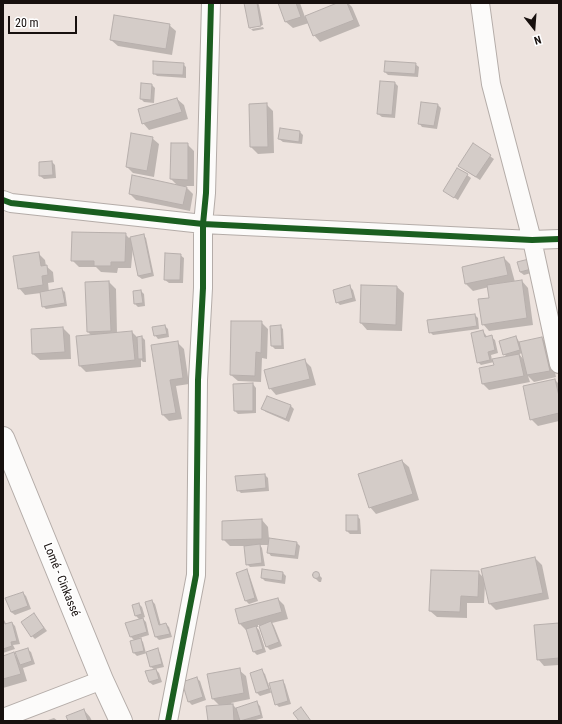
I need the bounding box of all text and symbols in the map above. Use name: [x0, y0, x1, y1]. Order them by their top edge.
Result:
scale bar: [10, 8, 79, 34]
north arrow: [514, 8, 554, 48]
text: 20 m: [15, 16, 39, 30]
text: N: [533, 33, 543, 47]
street label: Lomé - Cinkassé: [40, 541, 82, 619]

